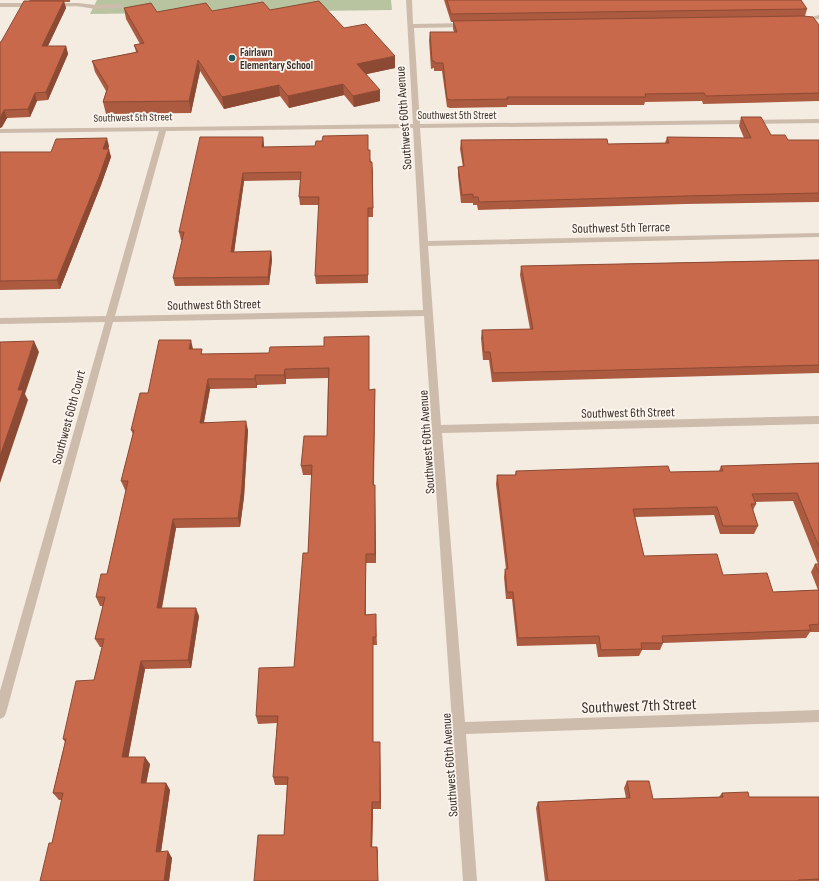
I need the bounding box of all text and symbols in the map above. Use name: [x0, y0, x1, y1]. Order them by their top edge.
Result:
place label: Fairlawn Elementary School: [240, 46, 313, 72]
marker: Fairlawn Elementary School: [227, 53, 237, 63]
street label: Southwest 60th Avenue: [392, 66, 416, 170]
street label: Southwest 5th Street: [418, 109, 497, 122]
street label: Southwest 5th Street: [93, 110, 173, 125]
street label: Southwest 5th Terrace: [572, 219, 670, 237]
street label: Southwest 6th Street: [167, 296, 261, 314]
street label: Southwest 60th Court: [49, 368, 89, 466]
street label: Southwest 60th Avenue: [415, 390, 439, 494]
street label: Southwest 6th Street: [581, 404, 675, 422]
street label: Southwest 7th Street: [581, 695, 697, 718]
street label: Southwest 60th Avenue: [438, 713, 462, 817]

